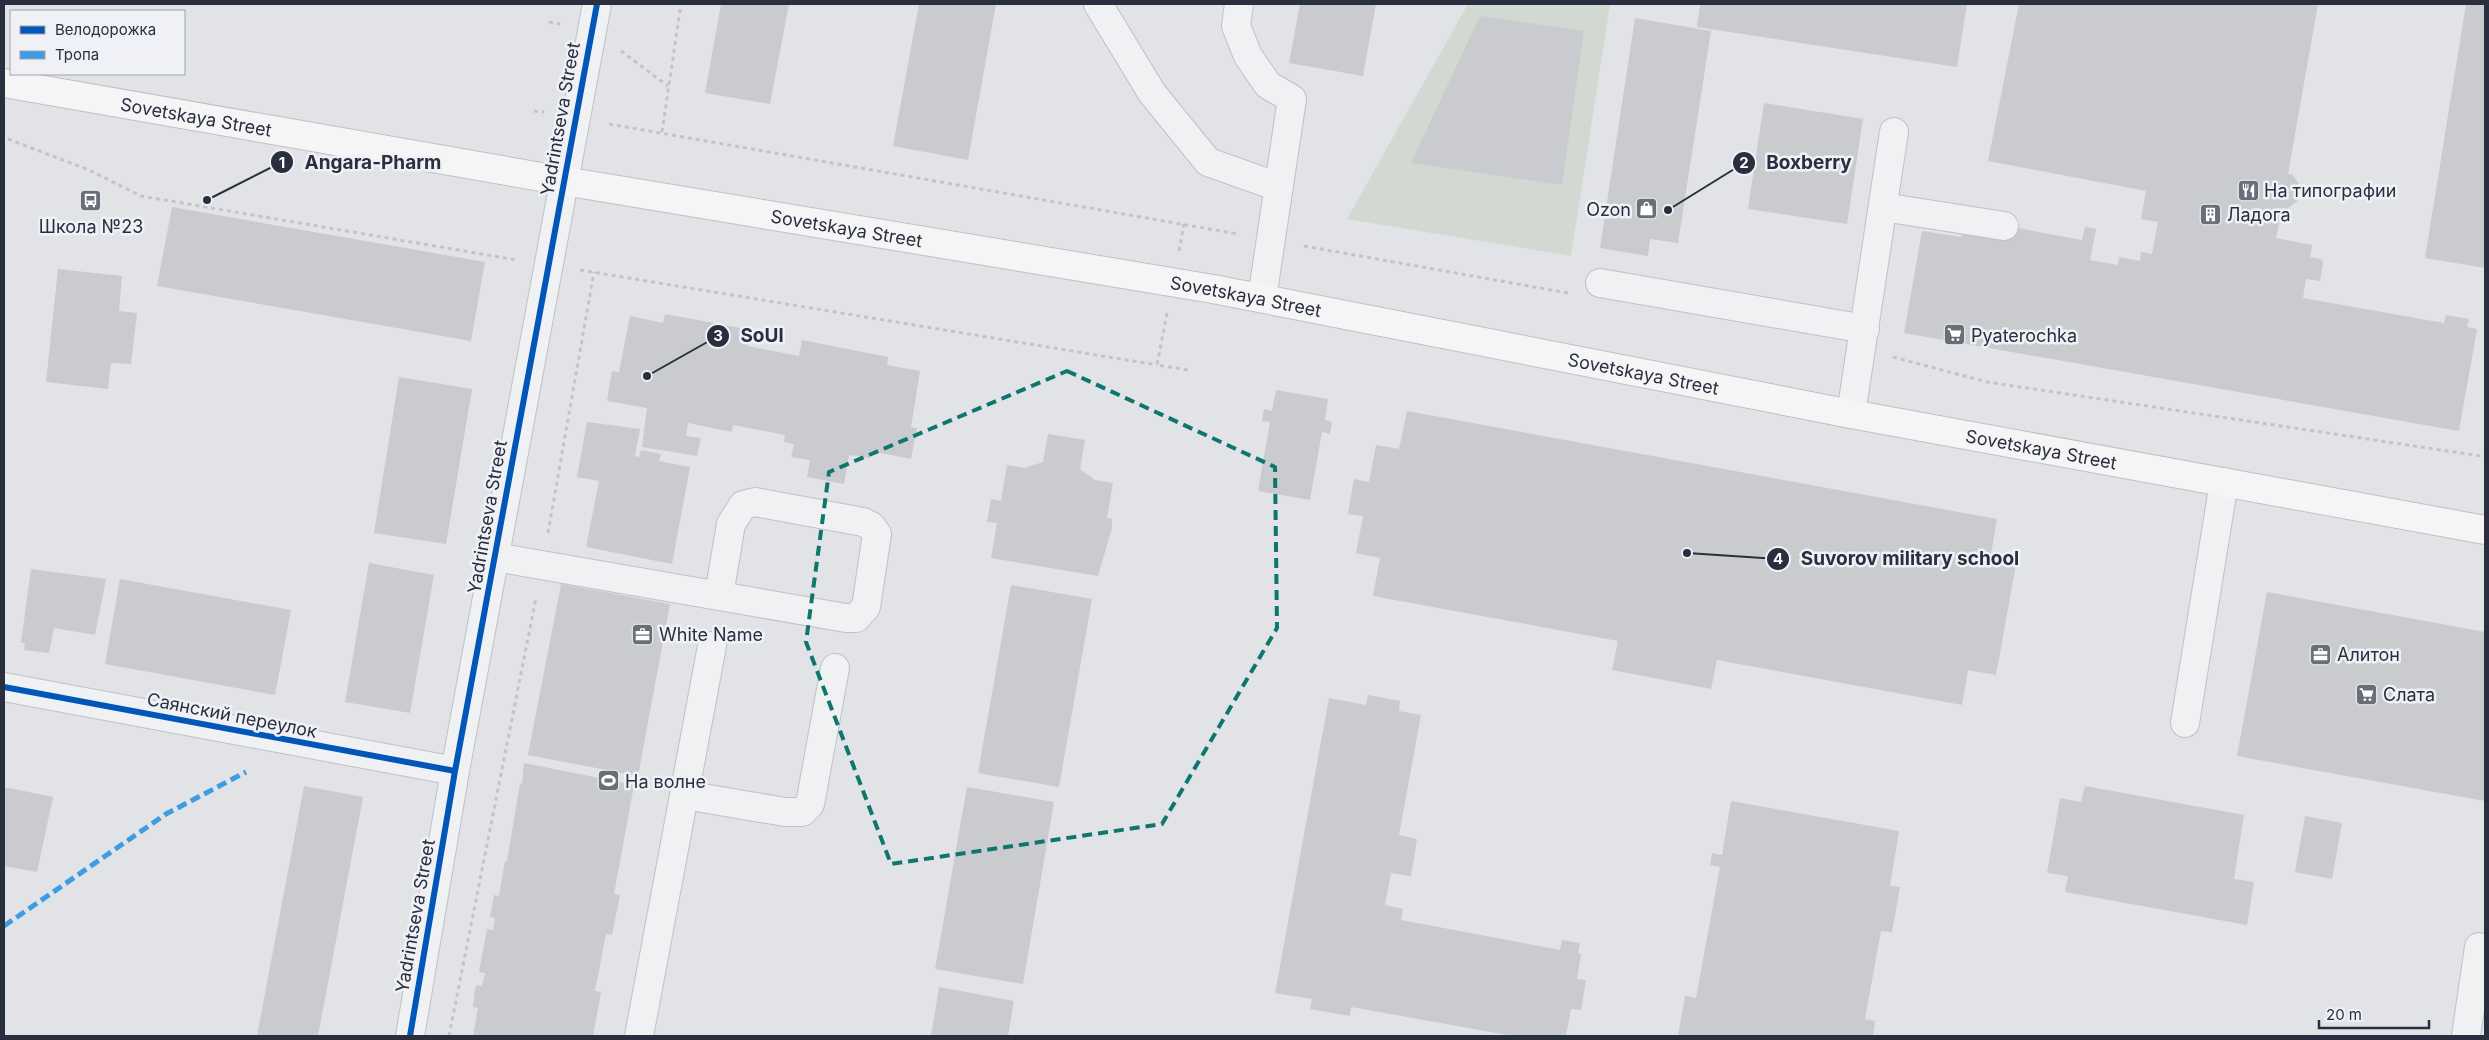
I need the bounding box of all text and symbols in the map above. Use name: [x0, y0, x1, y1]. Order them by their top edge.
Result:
legend: [10, 10, 185, 75]
text: Велодорожка: [55, 20, 156, 39]
street label: Yadrintseva Street: [536, 41, 584, 197]
text: Тропа: [55, 45, 99, 64]
street label: Sovetskaya Street: [119, 93, 273, 140]
callout: Angara-Pharm: [270, 145, 451, 179]
callout: Boxberry: [1731, 146, 1862, 180]
text: Angara-Pharm: [305, 151, 441, 174]
text: Boxberry: [1766, 151, 1852, 174]
text: 1: [279, 153, 285, 172]
text: 2: [1739, 153, 1749, 172]
restaurant icon: На типографии: [2236, 178, 2260, 202]
place label: На типографии: [2264, 180, 2396, 201]
bus stop icon: Школа №23: [79, 189, 103, 213]
shop icon: Ozon: [1635, 197, 1659, 221]
place label: Ozon: [1586, 199, 1631, 220]
building icon: Ладога: [2199, 202, 2223, 226]
place label: Ладога: [2227, 204, 2291, 225]
street label: Sovetskaya Street: [769, 205, 924, 251]
place label: Школа №23: [39, 216, 143, 237]
street label: Sovetskaya Street: [1169, 272, 1323, 321]
callout: SoUl: [705, 319, 794, 353]
supermarket icon: Pyaterochka: [1943, 323, 1967, 347]
text: SoUl: [740, 324, 784, 347]
place label: Pyaterochka: [1971, 325, 2077, 346]
text: 3: [713, 326, 723, 345]
street label: Sovetskaya Street: [1566, 348, 1721, 398]
street label: Sovetskaya Street: [1964, 425, 2119, 473]
street label: Yadrintseva Street: [463, 439, 511, 595]
callout: Suvorov military school: [1766, 542, 2029, 576]
text: Suvorov military school: [1801, 547, 2019, 570]
text: 4: [1773, 549, 1783, 568]
office icon: White Name: [631, 622, 655, 646]
place label: White Name: [659, 624, 763, 645]
office icon: Алитон: [2309, 642, 2333, 666]
place label: Алитон: [2337, 644, 2400, 665]
supermarket icon: Слата: [2355, 682, 2379, 706]
place label: Слата: [2383, 684, 2435, 705]
street label: Саянский переулок: [145, 688, 319, 742]
sports icon: На волне: [597, 769, 621, 793]
place label: На волне: [625, 771, 706, 792]
street label: Yadrintseva Street: [391, 838, 439, 994]
scale bar: [2319, 998, 2429, 1030]
text: 20 m: [2326, 1005, 2362, 1024]

